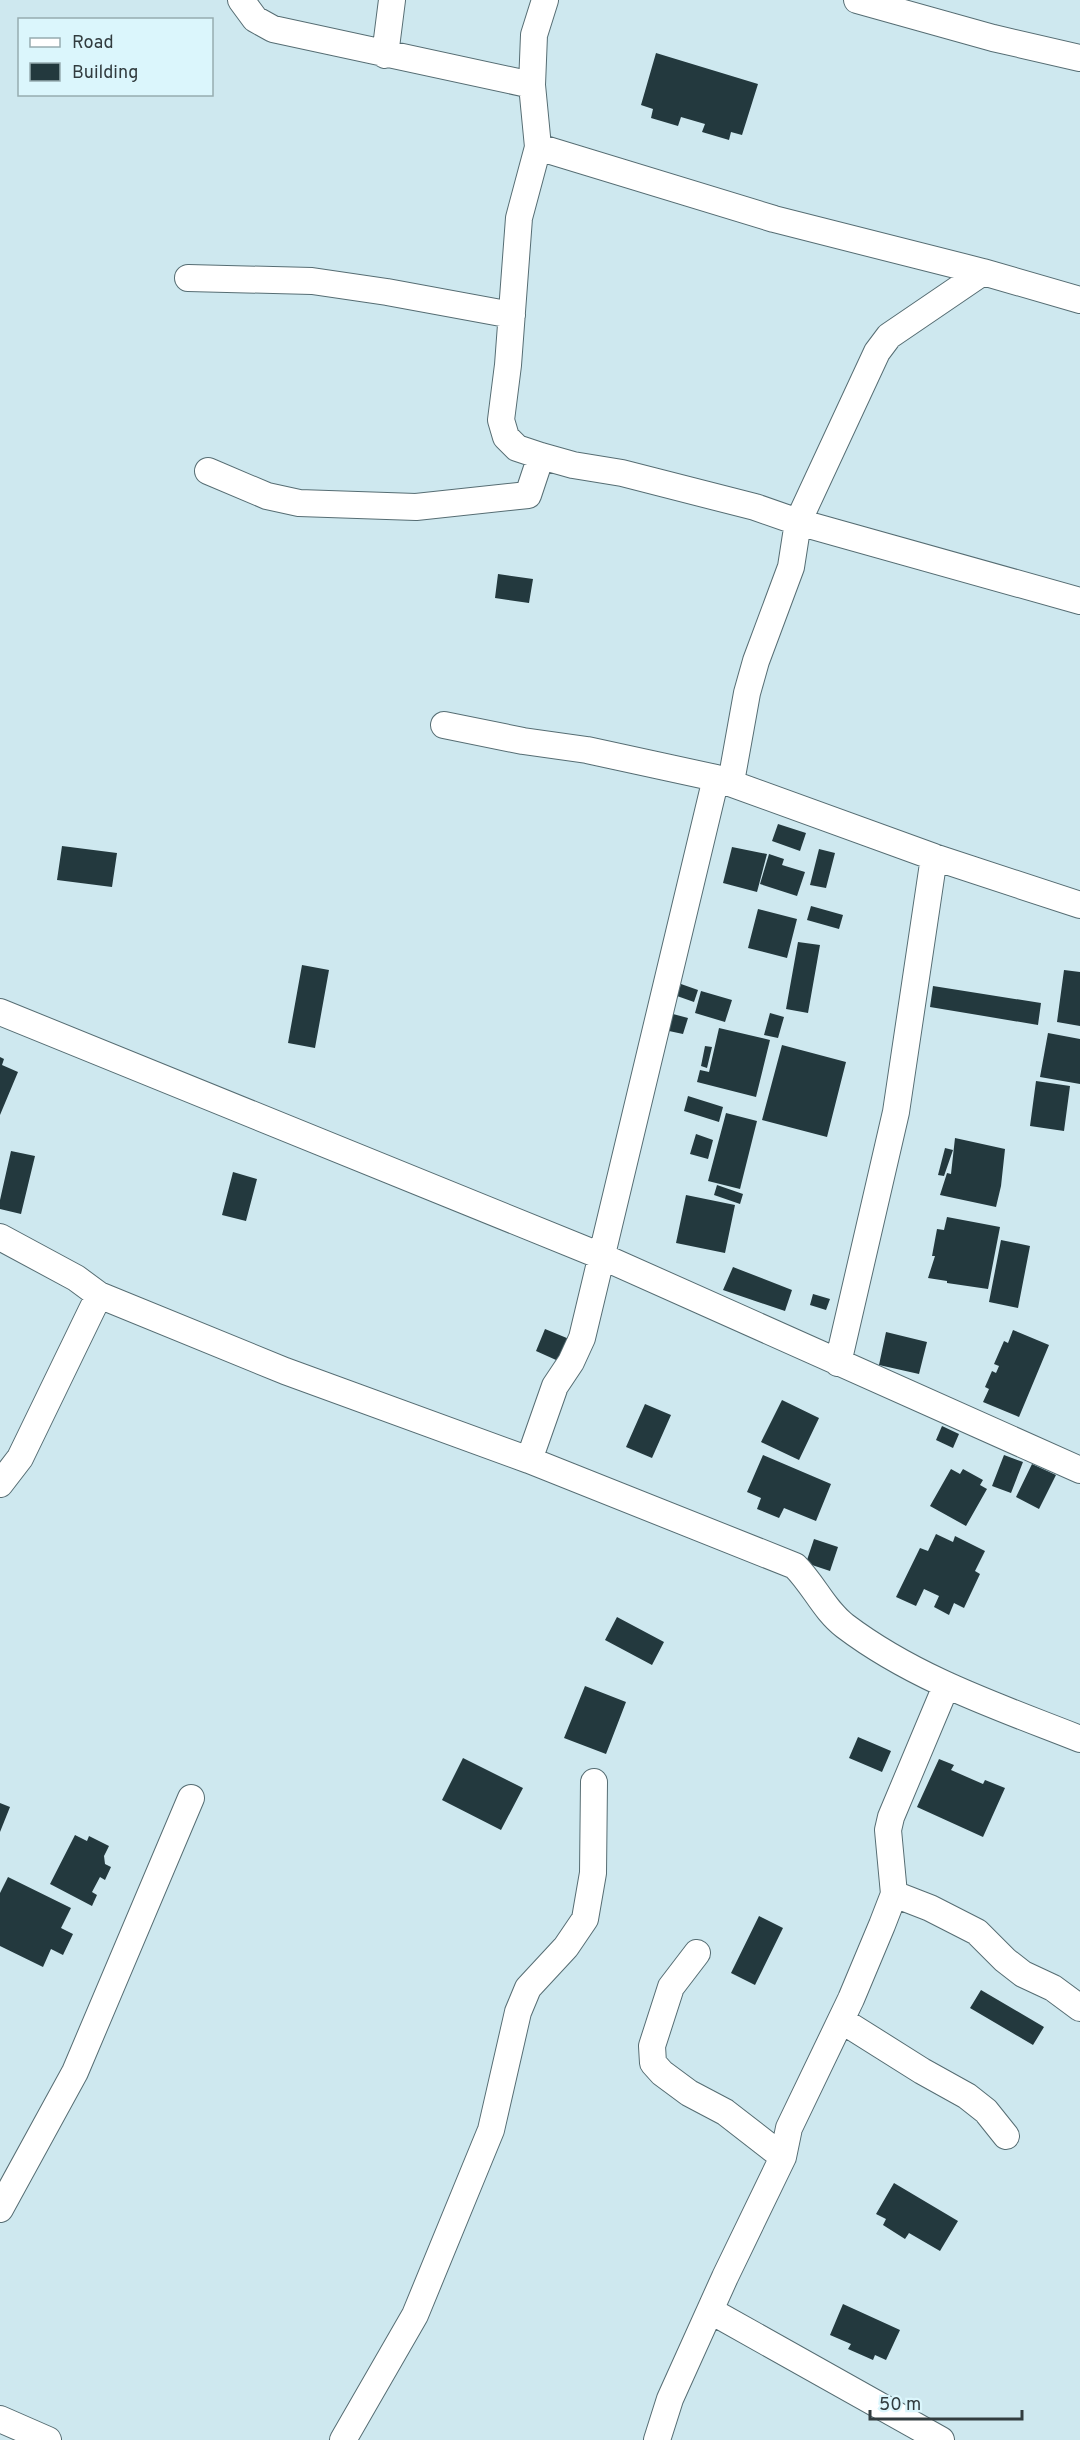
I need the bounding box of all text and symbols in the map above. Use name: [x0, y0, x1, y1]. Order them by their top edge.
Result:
legend: [18, 18, 213, 96]
text: Road: [72, 32, 114, 55]
text: Building: [72, 62, 138, 85]
scale bar: [870, 2383, 1022, 2421]
text: 50 m: [879, 2394, 921, 2417]

